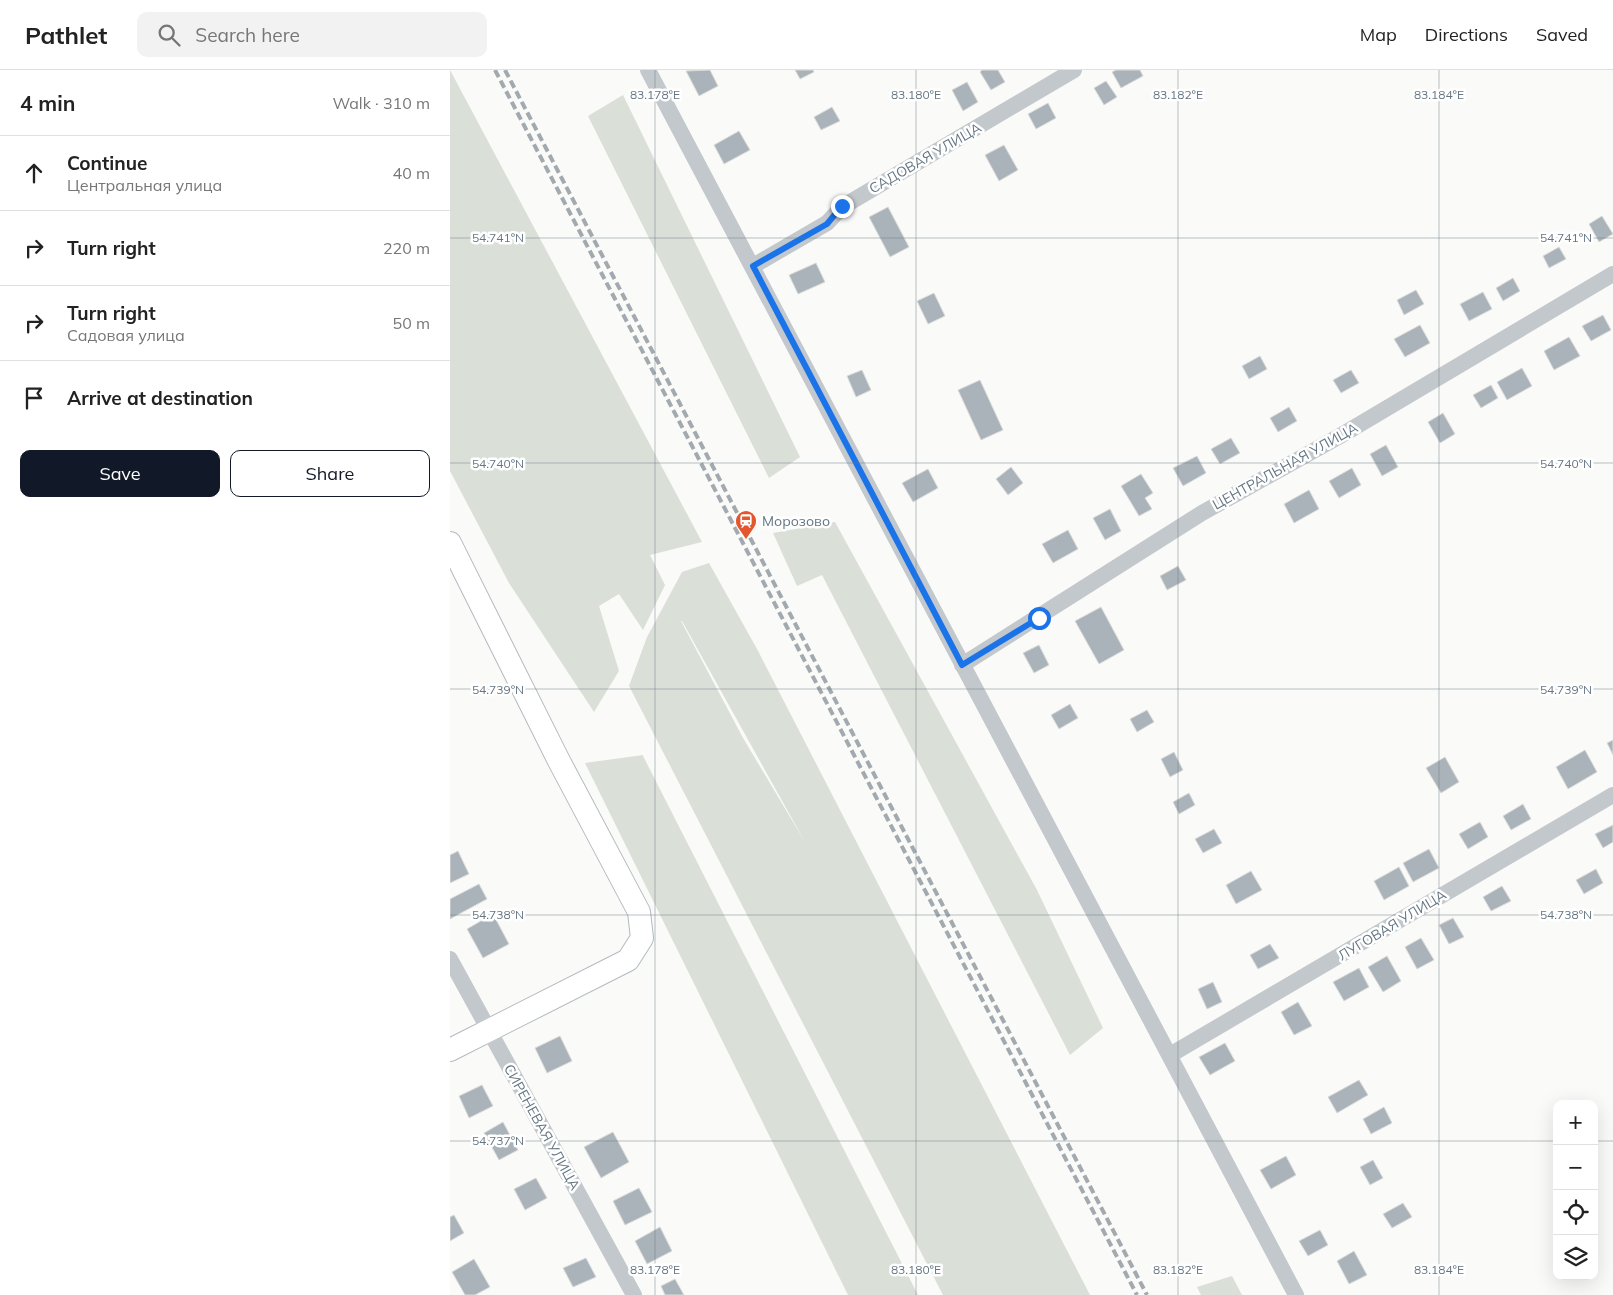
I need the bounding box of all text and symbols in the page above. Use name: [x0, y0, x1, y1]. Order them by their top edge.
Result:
search box: [137, 12, 487, 57]
text: Pathlet: [25, 20, 107, 50]
icon: search: [155, 21, 183, 49]
text: Search here: [195, 23, 300, 47]
text: Map: [1360, 23, 1397, 46]
text: Directions: [1425, 23, 1508, 46]
text: Saved: [1536, 23, 1588, 46]
text: 83.178°E: [630, 87, 680, 102]
text: 83.180°E: [891, 87, 941, 102]
text: 83.182°E: [1153, 87, 1203, 102]
text: 83.184°E: [1414, 87, 1464, 102]
text: 4 min: [20, 90, 75, 116]
text: Walk · 310 m: [332, 93, 430, 113]
street label: САДОВАЯ УЛИЦА: [866, 118, 985, 197]
text: Continue: [67, 151, 147, 175]
icon: ahead: [20, 159, 48, 187]
text: 40 m: [393, 163, 430, 183]
text: Центральная улица: [67, 175, 222, 195]
route end: [831, 195, 854, 218]
text: 54.741°N: [472, 230, 524, 245]
text: 54.741°N: [1540, 230, 1592, 245]
icon: right: [20, 234, 48, 262]
text: Turn right: [67, 236, 156, 260]
text: 220 m: [383, 238, 430, 258]
text: Turn right: [67, 301, 156, 325]
icon: right: [20, 309, 48, 337]
text: 50 m: [393, 313, 430, 333]
text: Садовая улица: [67, 325, 185, 345]
icon: arrive: [20, 384, 48, 412]
text: Arrive at destination: [67, 386, 253, 410]
street label: ЦЕНТРАЛЬНАЯ УЛИЦА: [1209, 418, 1361, 513]
button: Save: [20, 450, 220, 497]
button: Share: [230, 450, 430, 497]
text: 54.740°N: [472, 456, 524, 471]
text: 54.740°N: [1540, 456, 1592, 471]
station icon: Морозово: [734, 509, 758, 540]
place label: Морозово: [762, 512, 830, 530]
route start: [1028, 607, 1051, 630]
text: 54.739°N: [472, 682, 524, 697]
text: 54.739°N: [1540, 682, 1592, 697]
street label: ЛУГОВАЯ УЛИЦА: [1335, 885, 1450, 964]
text: 54.738°N: [472, 907, 524, 922]
text: 54.738°N: [1540, 907, 1592, 922]
street label: СИРЕНЕВАЯ УЛИЦА: [500, 1061, 584, 1194]
map controls: [1553, 1100, 1598, 1280]
button: +: [1553, 1100, 1598, 1145]
text: 54.737°N: [472, 1133, 524, 1148]
button: −: [1553, 1145, 1598, 1190]
button: locate: [1553, 1190, 1598, 1235]
button: layers: [1553, 1235, 1598, 1280]
text: 83.178°E: [630, 1262, 680, 1277]
text: 83.180°E: [891, 1262, 941, 1277]
text: 83.182°E: [1153, 1262, 1203, 1277]
text: 83.184°E: [1414, 1262, 1464, 1277]

